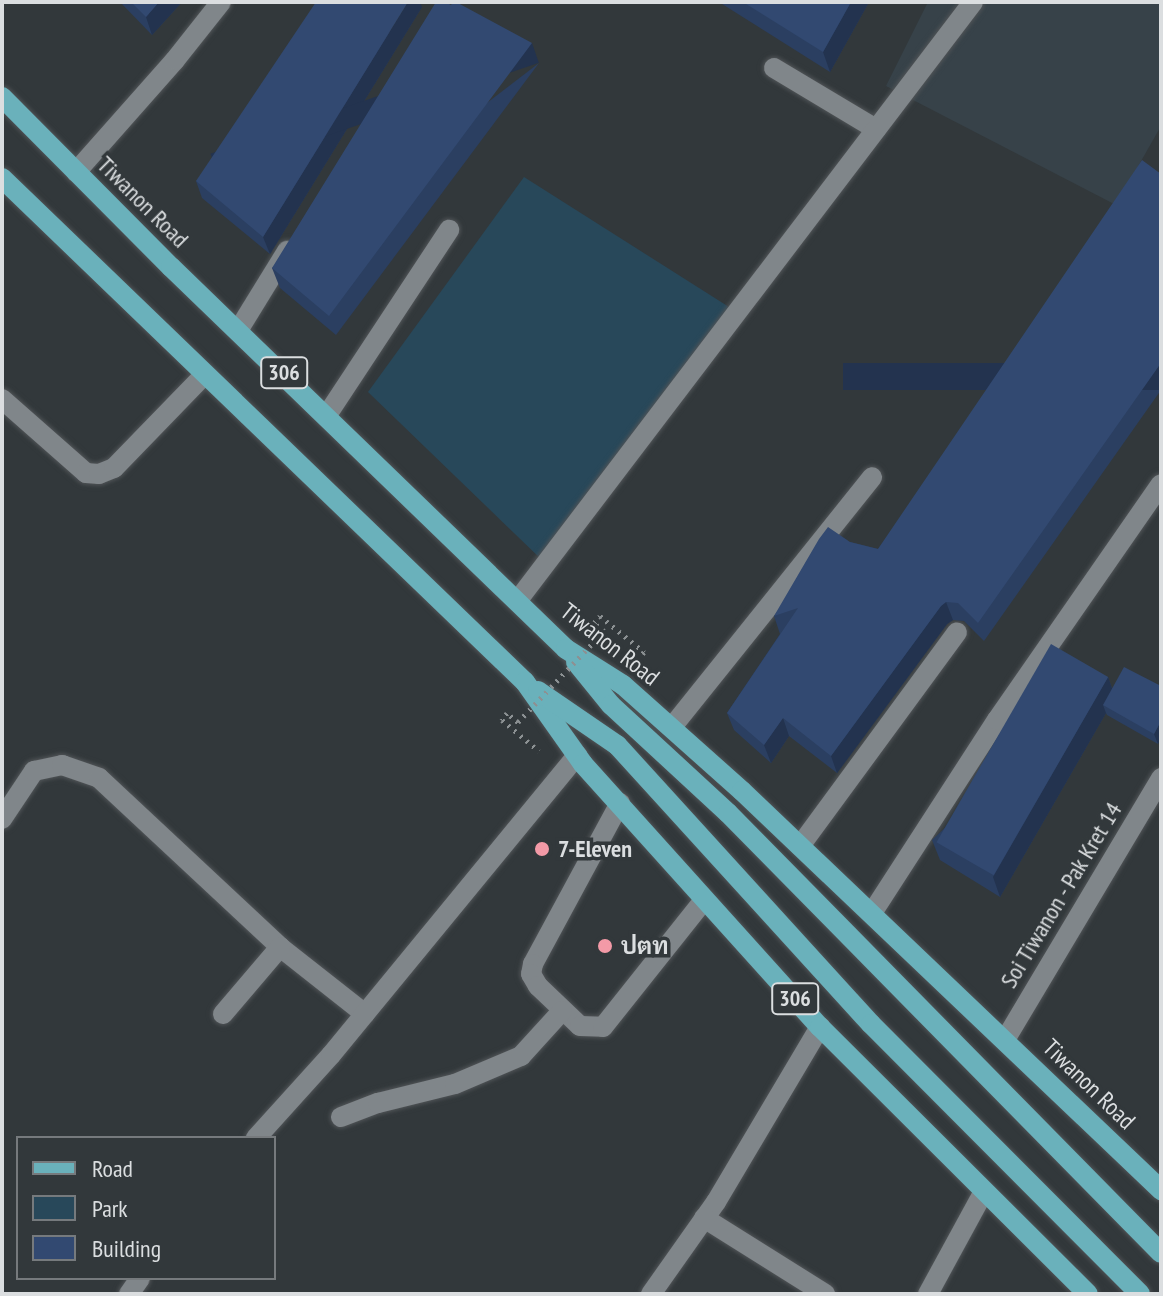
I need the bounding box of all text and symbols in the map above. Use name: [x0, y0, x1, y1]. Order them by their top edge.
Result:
street label: Tiwanon Road: [91, 150, 195, 254]
road number: 306: [260, 355, 308, 391]
street label: Tiwanon Road: [555, 597, 665, 691]
street label: Soi Tiwanon - Pak Kret 14: [993, 796, 1129, 994]
place label: 7-Eleven: [558, 835, 632, 863]
marker: 7-Eleven: [533, 840, 551, 858]
place label: ปตท: [621, 932, 668, 960]
marker: ปตท: [596, 937, 614, 955]
road number: 306: [771, 981, 819, 1017]
street label: Tiwanon Road: [1037, 1033, 1141, 1135]
legend: [16, 1136, 276, 1280]
text: Road: [92, 1153, 133, 1184]
text: Park: [92, 1193, 128, 1224]
text: Building: [92, 1233, 161, 1264]

